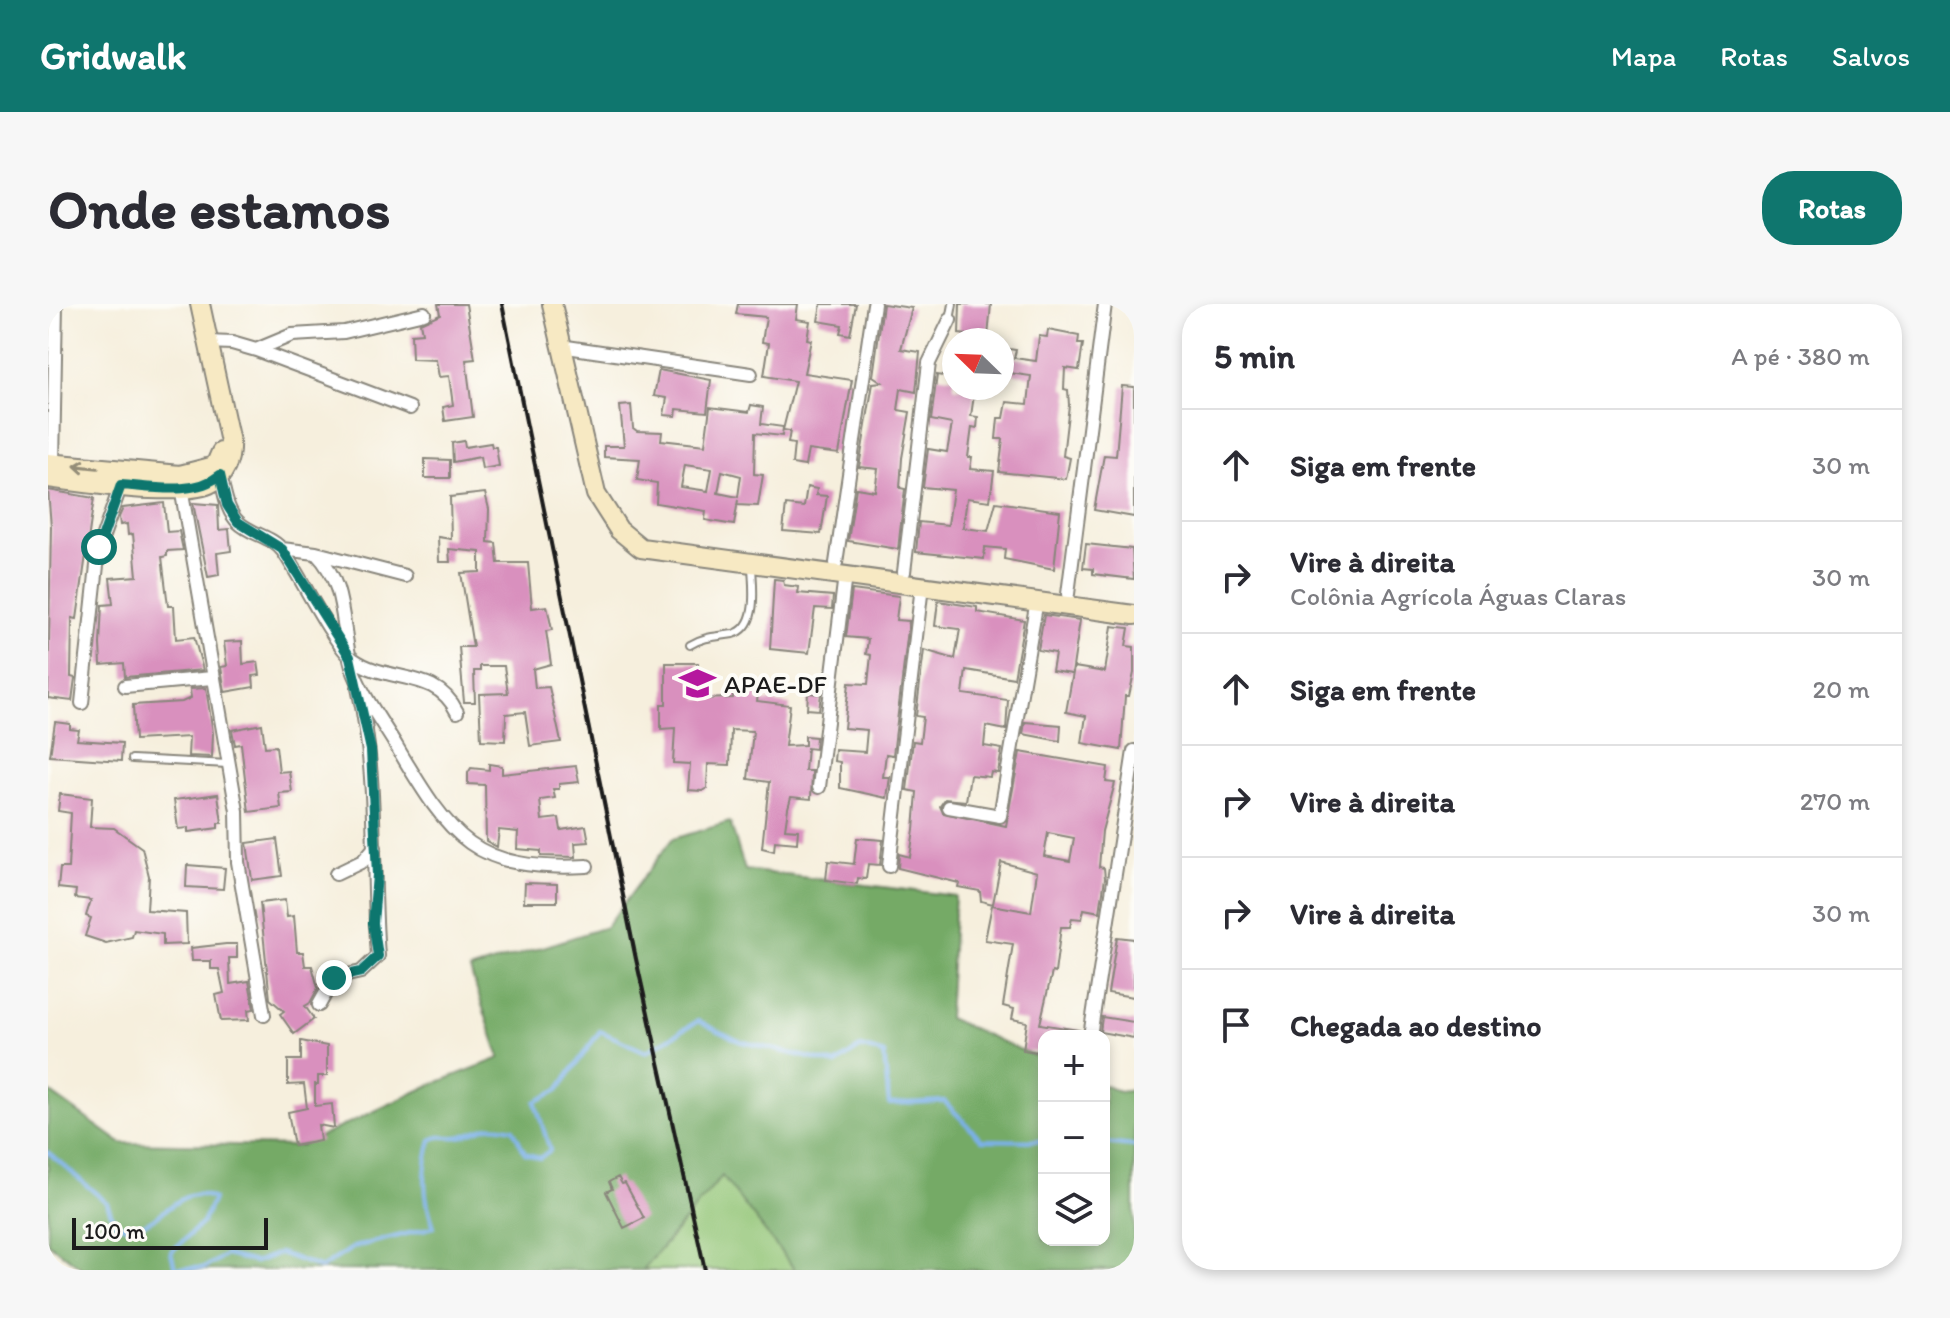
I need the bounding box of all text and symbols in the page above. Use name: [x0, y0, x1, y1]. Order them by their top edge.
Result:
text: Gridwalk: [40, 33, 186, 79]
text: Mapa: [1611, 39, 1676, 73]
text: Rotas: [1720, 39, 1788, 73]
text: Salvos: [1832, 39, 1910, 73]
button: Rotas: [1762, 171, 1902, 245]
text: Onde estamos: [48, 175, 390, 242]
north arrow: [942, 328, 1014, 400]
text: 5 min: [1214, 336, 1295, 377]
text: A pé · 380 m: [1731, 340, 1870, 372]
icon: ahead: [1214, 443, 1258, 487]
text: Siga em frente: [1290, 447, 1476, 484]
text: 30 m: [1812, 449, 1870, 481]
one-way arrow: [73, 459, 100, 474]
route start: [81, 529, 117, 565]
text: Vire à direita: [1290, 543, 1455, 580]
icon: right: [1214, 555, 1258, 599]
text: 30 m: [1812, 561, 1870, 593]
text: Colônia Agrícola Águas Claras: [1290, 580, 1626, 612]
school or university icon: APAE-DF: [679, 665, 717, 703]
icon: ahead: [1214, 667, 1258, 711]
place label: APAE-DF: [724, 668, 827, 700]
text: Siga em frente: [1290, 671, 1476, 708]
text: 20 m: [1813, 673, 1870, 705]
icon: right: [1214, 779, 1258, 823]
text: Vire à direita: [1290, 783, 1455, 820]
text: 270 m: [1800, 785, 1870, 817]
icon: right: [1214, 891, 1258, 935]
text: Vire à direita: [1290, 895, 1455, 932]
text: 30 m: [1812, 897, 1870, 929]
route end: [316, 960, 352, 996]
icon: arrive: [1214, 1003, 1258, 1047]
text: Chegada ao destino: [1290, 1007, 1542, 1044]
map controls: [1038, 1030, 1110, 1246]
button: +: [1038, 1030, 1110, 1102]
button: −: [1038, 1102, 1110, 1174]
button: layers: [1038, 1174, 1110, 1246]
scale bar: [72, 1214, 268, 1250]
text: 100 m: [84, 1218, 145, 1245]

